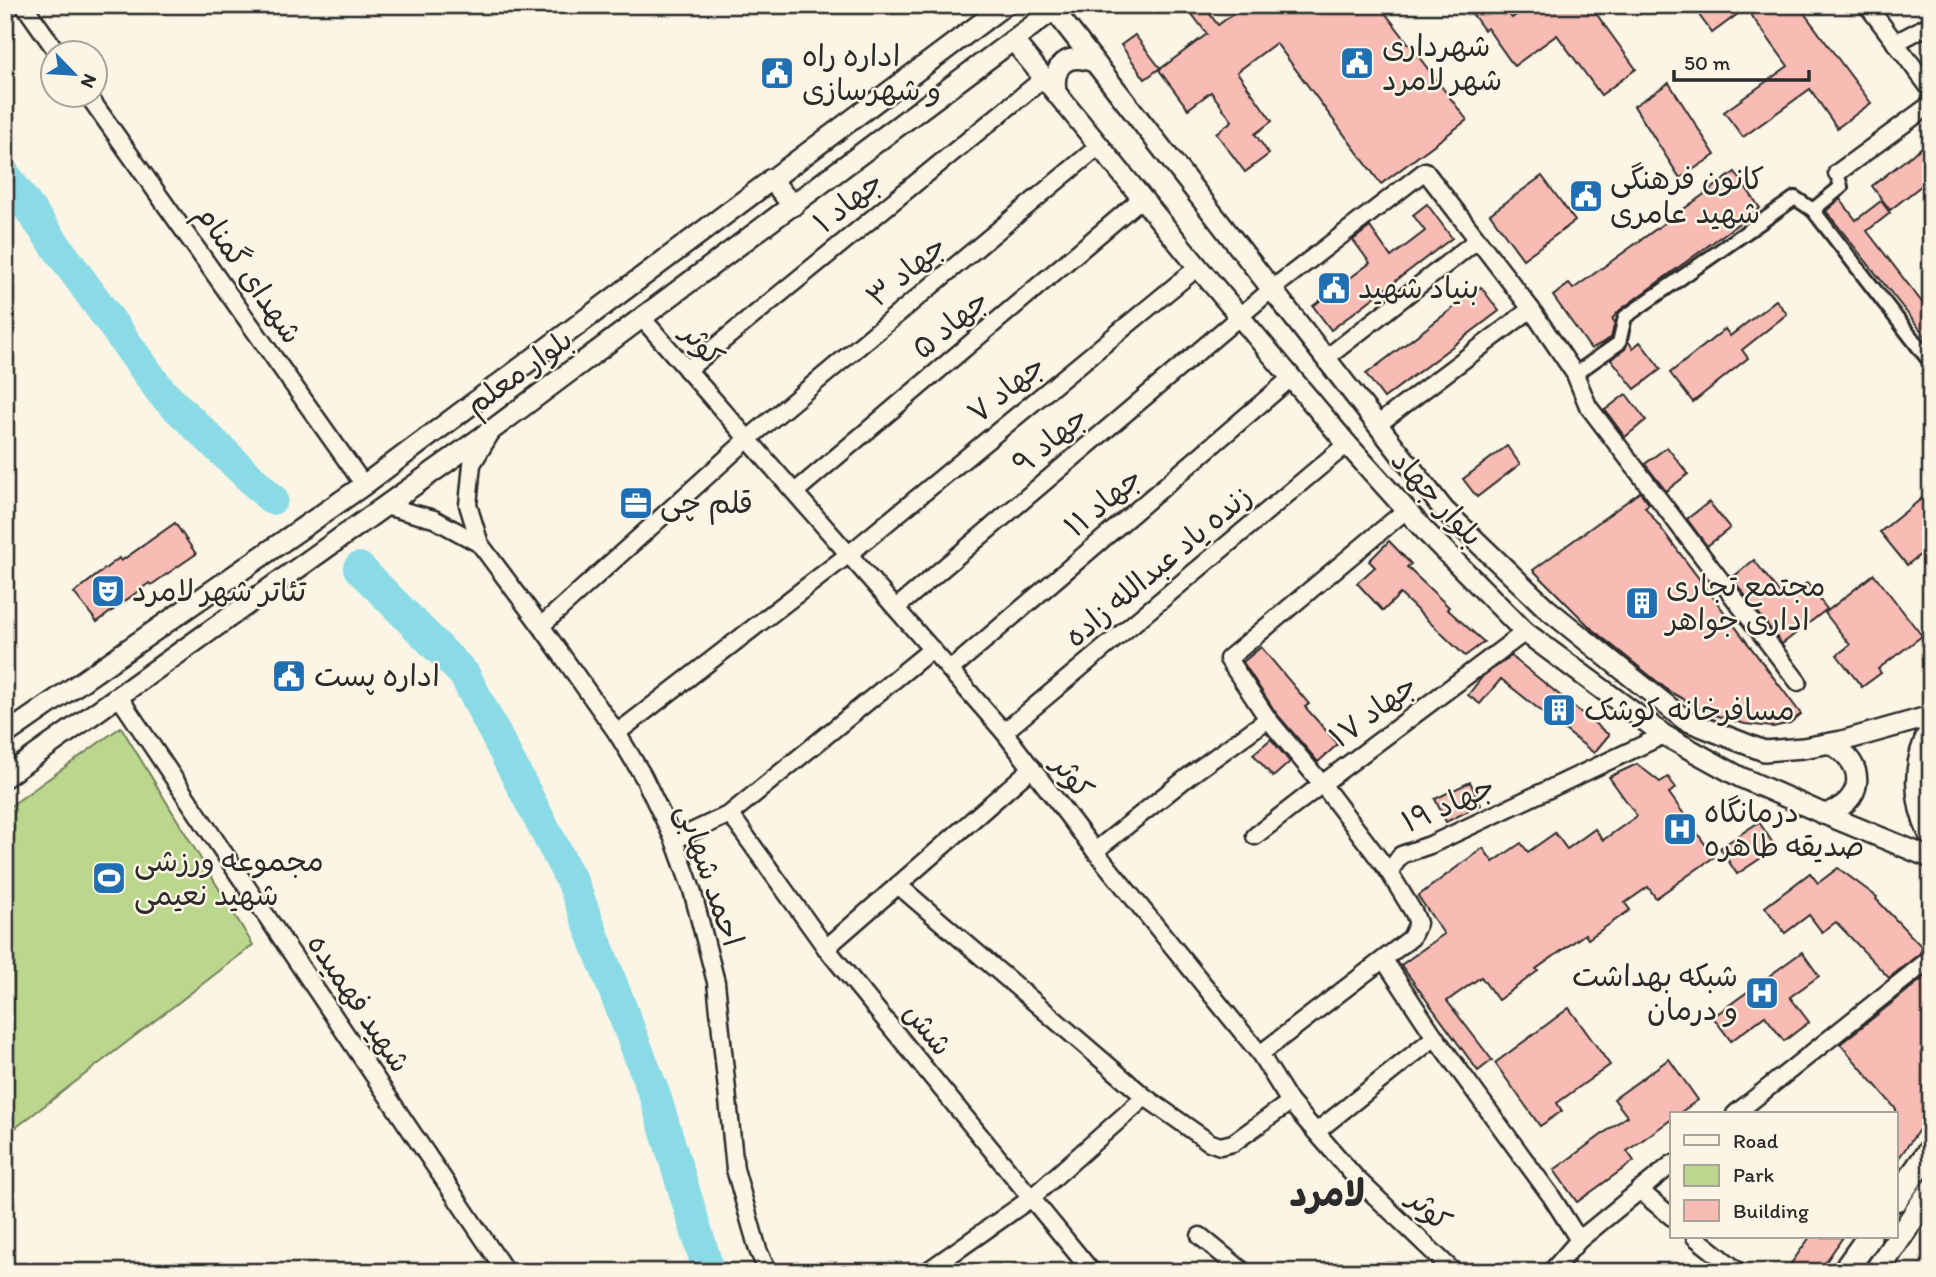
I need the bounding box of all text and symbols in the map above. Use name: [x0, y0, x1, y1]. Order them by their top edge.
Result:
place label: شهرداری شهر لامرد: [1382, 27, 1502, 98]
place label: اداره راه و شهرسازی: [802, 37, 941, 108]
north arrow: [38, 38, 108, 108]
scale bar: [1674, 38, 1808, 82]
public building icon: شهرداری شهر لامرد: [1338, 44, 1376, 82]
text: 50 m: [1684, 50, 1731, 75]
public building icon: اداره راه و شهرسازی: [758, 54, 796, 92]
text: N: [76, 70, 102, 92]
place label: کانون فرهنگی شهید عامری: [1610, 160, 1764, 231]
street label: جهاد ۱: [805, 162, 890, 241]
public building icon: کانون فرهنگی شهید عامری: [1567, 177, 1605, 215]
street label: شهدای گمنام: [184, 197, 311, 353]
street label: جهاد ۳: [858, 227, 953, 315]
public building icon: بنیاد شهید: [1315, 269, 1353, 307]
place label: بنیاد شهید: [1358, 269, 1479, 306]
street label: جهاد ۵: [904, 281, 996, 366]
street label: کوثر: [672, 313, 732, 374]
street label: بلوار معلم: [458, 320, 582, 426]
street label: جهاد ۷: [959, 346, 1052, 431]
street label: جهاد ۹: [1005, 398, 1095, 482]
street label: بلوار جهاد: [1383, 442, 1491, 554]
street label: جهاد ۱۱: [1056, 459, 1149, 545]
street label: زنده یاد عبدالله زاده: [1057, 477, 1259, 655]
office icon: قلم چی: [617, 484, 655, 522]
place label: قلم چی: [660, 484, 753, 525]
place label: مجتمع تجاری اداری جواهر: [1663, 567, 1825, 640]
theatre icon: تئاتر شهر لامرد: [89, 572, 127, 610]
place label: تئاتر شهر لامرد: [132, 572, 306, 609]
building icon: مجتمع تجاری اداری جواهر: [1623, 584, 1661, 622]
public building icon: اداره پست: [270, 657, 308, 695]
place label: اداره پست: [314, 657, 440, 695]
street label: جهاد ۱۷: [1322, 666, 1424, 755]
building icon: مسافرخانه کوشک: [1540, 691, 1578, 729]
place label: مسافرخانه کوشک: [1584, 691, 1795, 728]
street label: کوثر: [1043, 745, 1102, 806]
street label: جهاد ۱۹: [1396, 767, 1500, 840]
place label: درمانگاه صدیقه طاهره: [1704, 793, 1864, 864]
street label: احمد شهابی: [668, 799, 752, 951]
hospital icon: درمانگاه صدیقه طاهره: [1661, 810, 1699, 848]
place label: مجموعه ورزشی شهید نعیمی: [134, 842, 324, 914]
sports icon: مجموعه ورزشی شهید نعیمی: [90, 859, 128, 897]
street label: شهید فهمیده: [300, 926, 419, 1079]
place label: شبکه بهداشت و درمان: [1572, 957, 1738, 1028]
hospital icon: شبکه بهداشت و درمان: [1743, 974, 1781, 1012]
street label: شش: [896, 995, 961, 1063]
legend: [1670, 1112, 1898, 1238]
text: Road: [1733, 1128, 1779, 1153]
text: Park: [1733, 1162, 1775, 1187]
district label: لامرد: [1289, 1171, 1365, 1215]
street label: کوثر: [1399, 1178, 1460, 1239]
text: Building: [1733, 1198, 1809, 1223]

